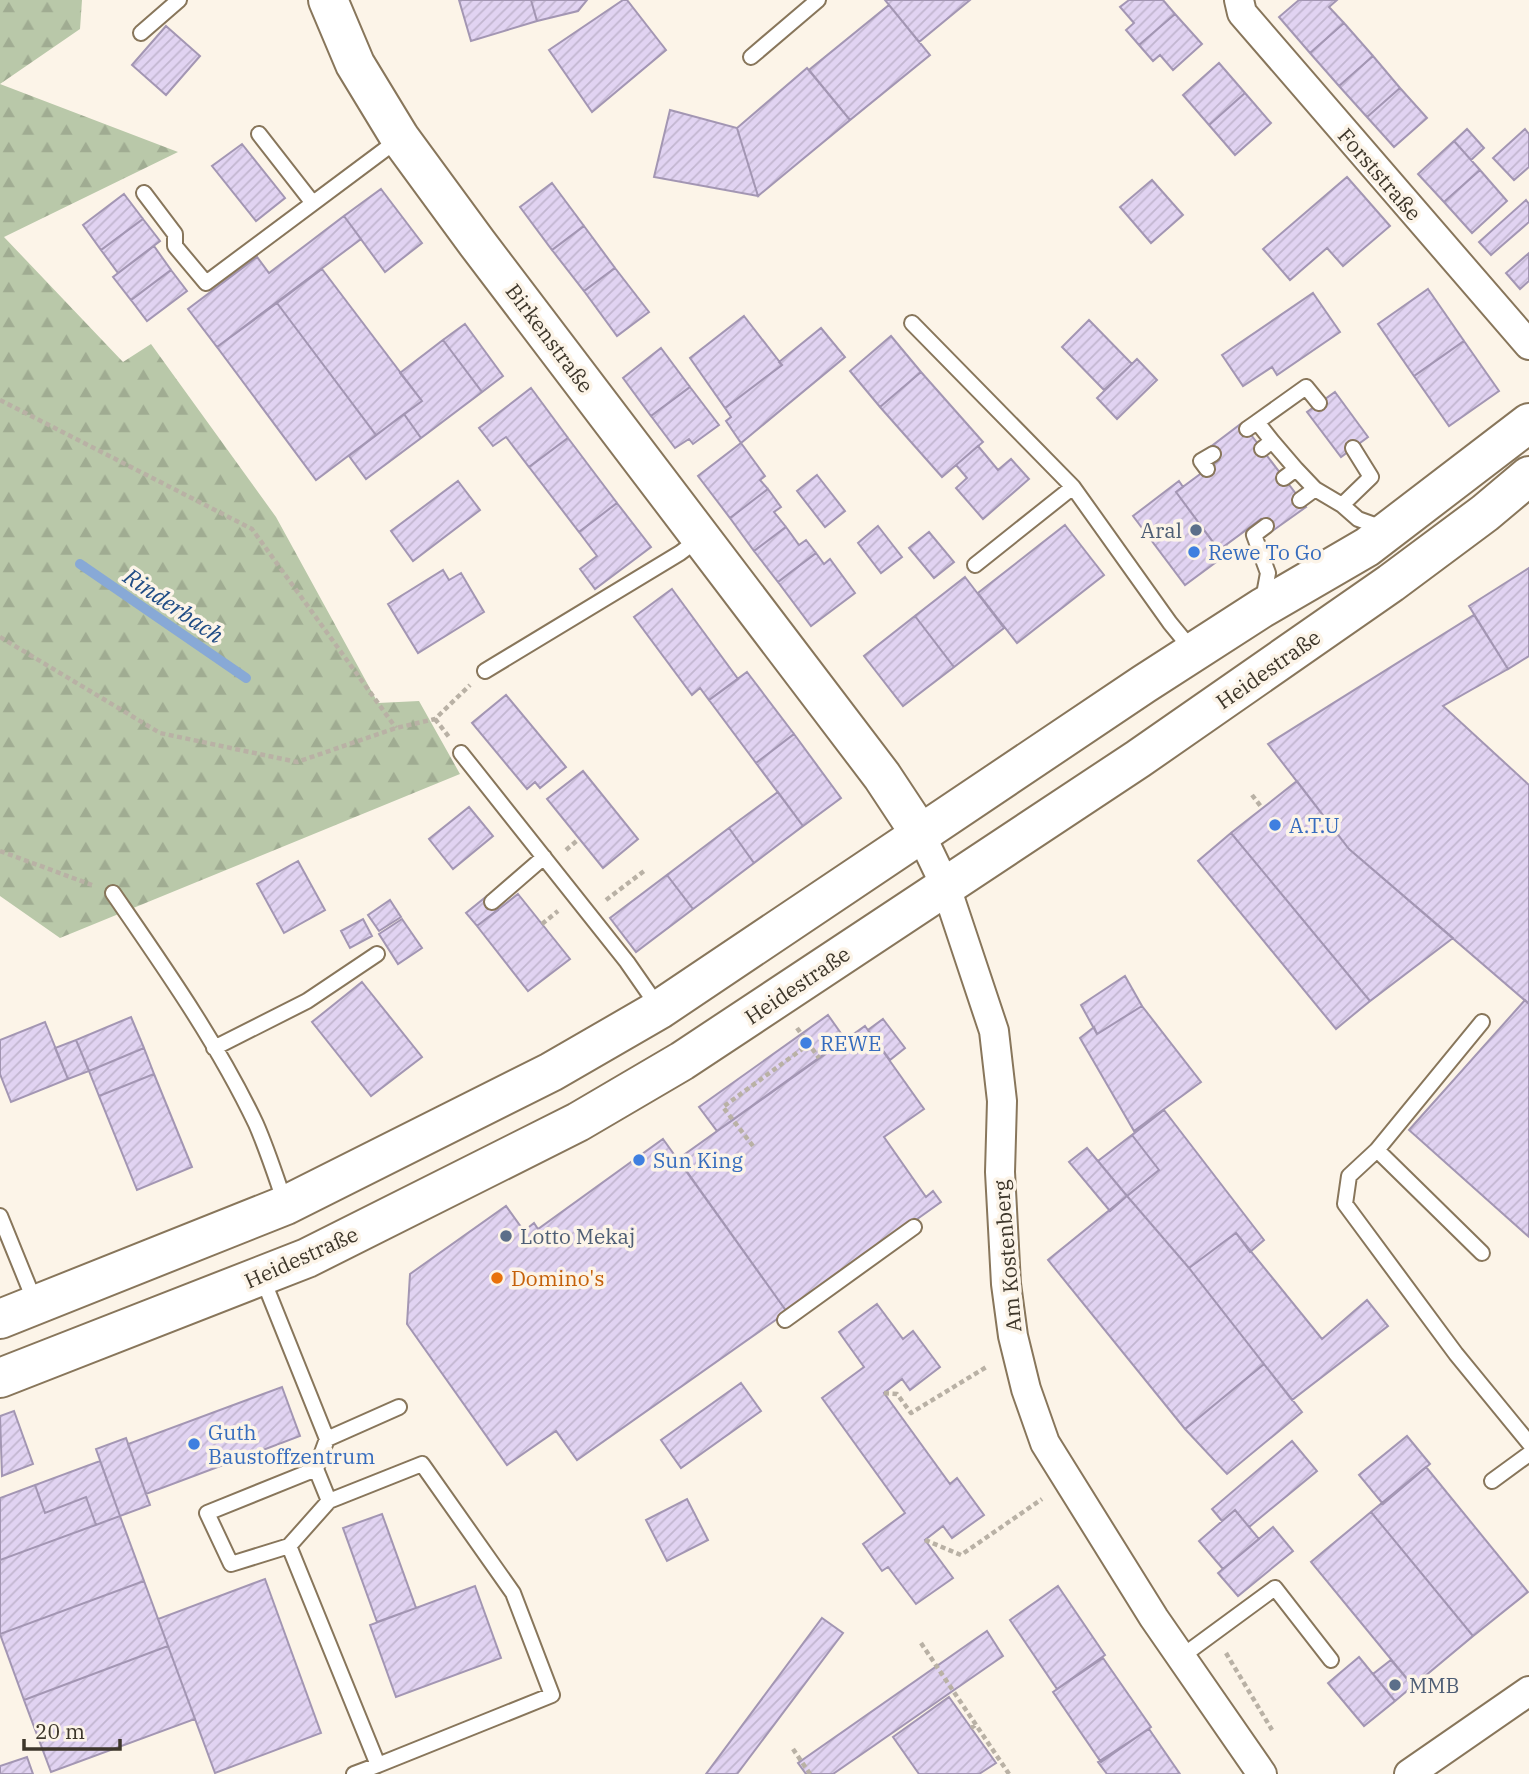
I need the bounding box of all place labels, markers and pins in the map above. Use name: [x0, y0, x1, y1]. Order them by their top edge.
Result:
place label: Aral: [1141, 516, 1182, 544]
marker: Aral: [1188, 522, 1204, 538]
place label: Rewe To Go: [1208, 538, 1322, 566]
marker: Rewe To Go: [1186, 544, 1202, 560]
place label: A.T.U: [1289, 811, 1340, 839]
marker: A.T.U: [1267, 817, 1283, 833]
place label: REWE: [820, 1029, 881, 1057]
marker: REWE: [798, 1035, 814, 1051]
place label: Sun King: [653, 1146, 744, 1174]
marker: Sun King: [631, 1152, 647, 1168]
place label: Lotto Mekaj: [520, 1222, 635, 1250]
marker: Lotto Mekaj: [498, 1228, 514, 1244]
place label: Domino's: [511, 1264, 604, 1292]
marker: Domino's: [489, 1270, 505, 1286]
place label: Guth Baustoffzentrum: [208, 1418, 375, 1470]
marker: Guth Baustoffzentrum: [186, 1436, 202, 1452]
place label: MMB: [1409, 1671, 1460, 1699]
marker: MMB: [1387, 1677, 1403, 1693]

